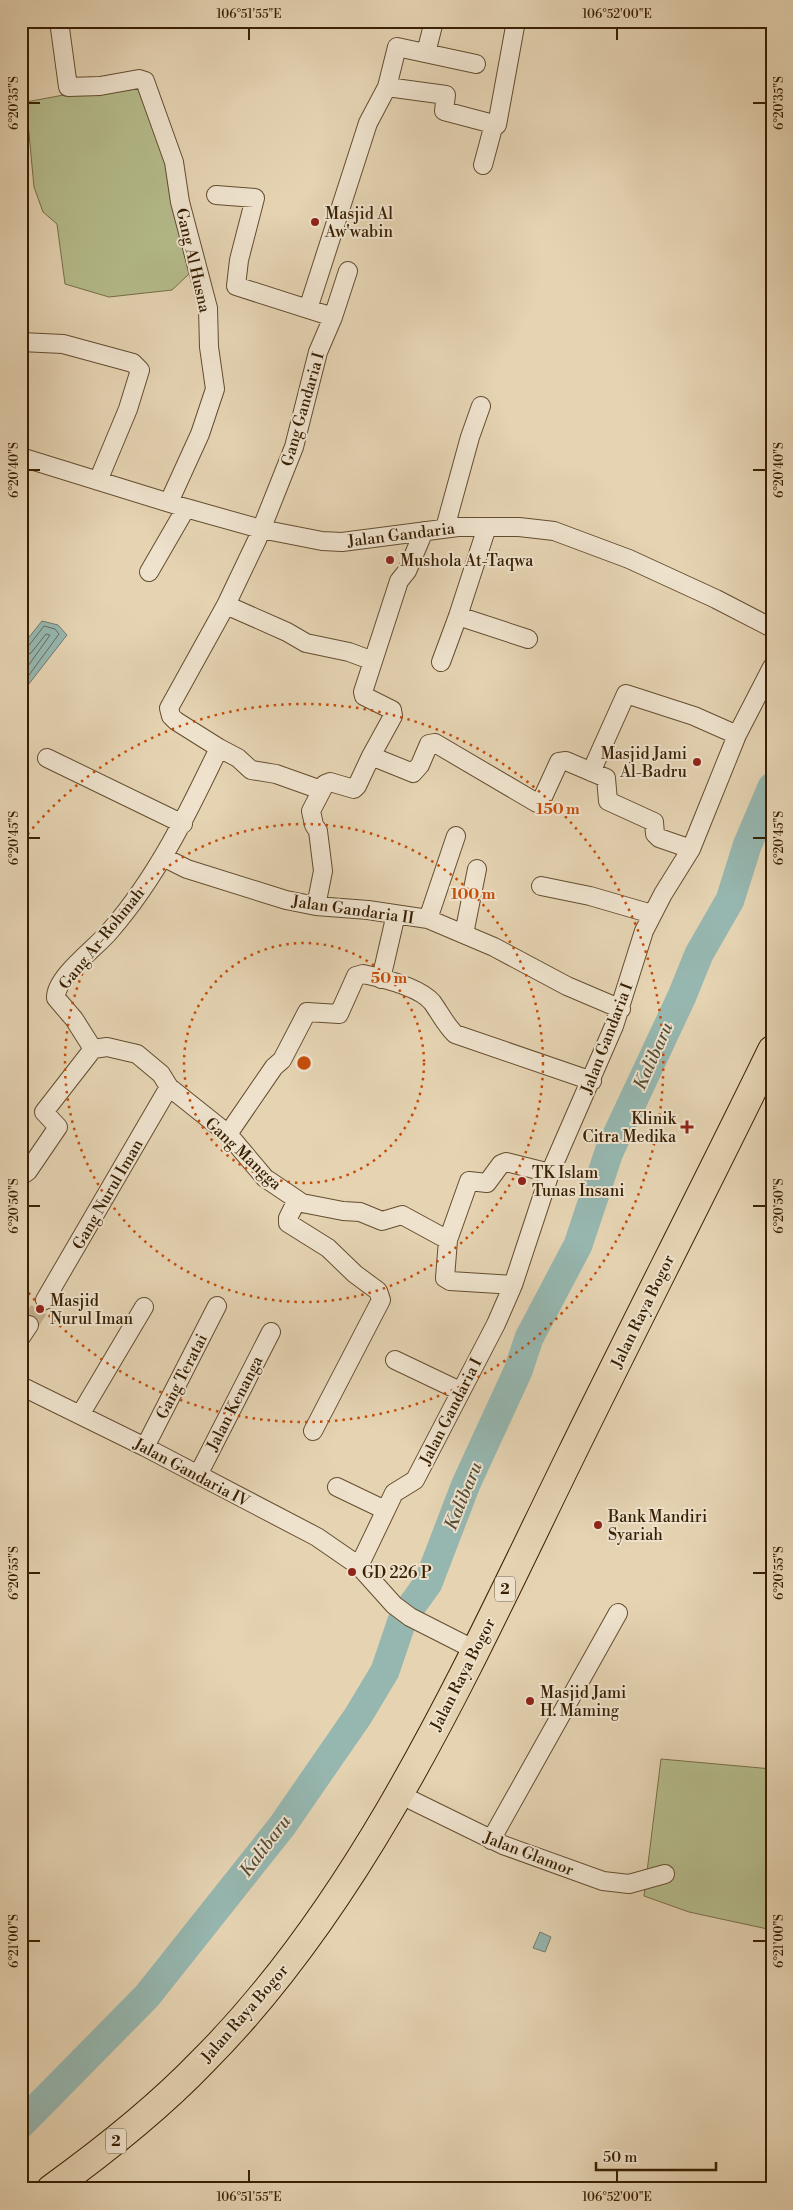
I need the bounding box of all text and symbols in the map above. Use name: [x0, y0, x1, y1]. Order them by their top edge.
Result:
text: 106°51'55"E: [216, 7, 282, 22]
text: 106°52'00"E: [582, 7, 652, 22]
text: 6°20'35"S: [7, 76, 22, 130]
text: 6°20'35"S: [772, 76, 787, 130]
place label: Masjid Al Aw'wabin: [324, 204, 393, 242]
street label: Gang Al Husna: [171, 206, 215, 315]
marker: Masjid Al Aw'wabin: [309, 216, 321, 228]
street label: Gang Gandaria I: [277, 350, 329, 469]
text: 6°20'40"S: [7, 442, 22, 498]
text: 6°20'40"S: [772, 442, 787, 498]
street label: Jalan Gandaria: [345, 518, 457, 552]
place label: Mushola At-Taqwa: [400, 551, 534, 571]
marker: Mushola At-Taqwa: [384, 554, 396, 566]
place label: Masjid Jami Al-Badru: [601, 744, 687, 782]
marker: Masjid Jami Al-Badru: [691, 756, 703, 768]
text: 150 m: [536, 800, 580, 819]
text: 6°20'45"S: [7, 811, 22, 865]
text: 6°20'45"S: [772, 811, 787, 865]
street label: Gang Ar-Rohmah: [55, 883, 149, 994]
text: 100 m: [451, 885, 496, 904]
street label: Jalan Gandaria II: [289, 891, 415, 928]
text: 50 m: [371, 969, 407, 988]
street label: Jalan Gandaria I: [576, 980, 637, 1098]
water label: Kalibaru: [628, 1018, 679, 1094]
centre of rings: [295, 1054, 313, 1072]
place label: Klinik Citra Medika: [582, 1109, 678, 1147]
street label: Gang Mangga: [201, 1113, 286, 1195]
marker: Klinik Citra Medika: [680, 1120, 694, 1134]
street label: Gang Nurul Iman: [68, 1135, 148, 1253]
place label: TK Islam Tunas Insani: [532, 1163, 625, 1201]
marker: TK Islam Tunas Insani: [516, 1175, 528, 1187]
text: 6°20'50"S: [7, 1178, 22, 1234]
text: 6°20'50"S: [772, 1178, 787, 1234]
street label: Jalan Raya Bogor: [606, 1251, 679, 1372]
place label: Masjid Nurul Iman: [50, 1291, 134, 1329]
marker: Masjid Nurul Iman: [34, 1303, 46, 1315]
street label: Gang Teratai: [152, 1330, 212, 1422]
street label: Jalan Kenanga: [202, 1352, 268, 1455]
street label: Jalan Gandaria I: [415, 1355, 486, 1469]
street label: Jalan Gandaria IV: [129, 1433, 253, 1512]
water label: Kalibaru: [439, 1458, 488, 1534]
place label: Bank Mandiri Syariah: [607, 1507, 707, 1545]
marker: Bank Mandiri Syariah: [592, 1519, 604, 1531]
text: 6°20'55"S: [7, 1546, 22, 1600]
text: 6°20'55"S: [772, 1546, 787, 1600]
place label: GD 226 P: [362, 1563, 432, 1583]
marker: GD 226 P: [346, 1566, 358, 1578]
road number: 2: [495, 1576, 515, 1602]
street label: Jalan Raya Bogor: [425, 1615, 500, 1735]
place label: Masjid Jami H. Maming: [540, 1683, 626, 1721]
marker: Masjid Jami H. Maming: [524, 1695, 536, 1707]
water label: Kalibaru: [235, 1810, 297, 1882]
street label: Jalan Glamor: [480, 1827, 577, 1880]
text: 6°21'00"S: [7, 1914, 22, 1968]
text: 6°21'00"S: [772, 1914, 787, 1968]
street label: Jalan Raya Bogor: [196, 1960, 293, 2068]
road number: 2: [106, 2128, 126, 2154]
scale bar: [596, 2140, 716, 2172]
text: 50 m: [603, 2148, 637, 2167]
text: 106°51'55"E: [216, 2190, 282, 2205]
text: 106°52'00"E: [582, 2190, 652, 2205]

